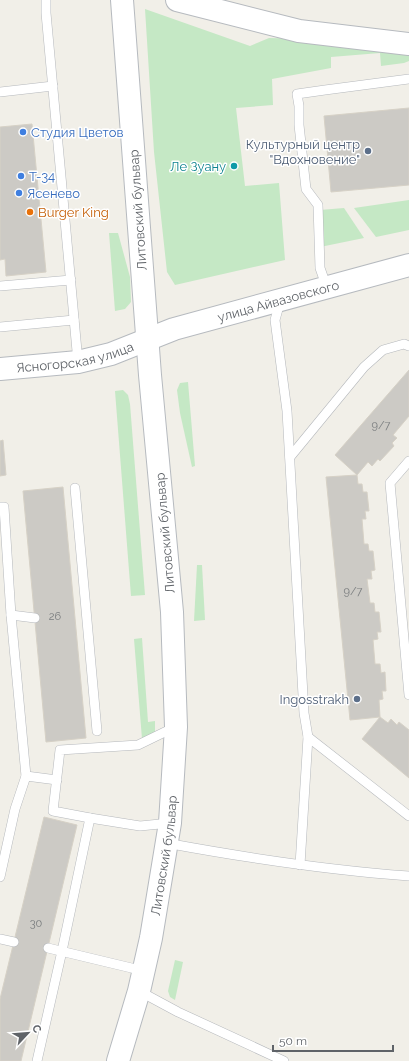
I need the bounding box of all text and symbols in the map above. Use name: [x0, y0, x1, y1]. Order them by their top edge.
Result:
place label: Студия Цветов: [31, 125, 124, 140]
marker: Студия Цветов: [18, 127, 28, 137]
place label: Культурный центр "Вдохновение": [246, 137, 360, 167]
marker: Культурный центр "Вдохновение": [363, 146, 373, 156]
street label: Литовский бульвар: [126, 149, 150, 271]
place label: Ле Зуану: [170, 159, 226, 174]
marker: Ле Зуану: [229, 161, 239, 171]
place label: T-34: [29, 169, 55, 184]
marker: T-34: [16, 171, 26, 181]
place label: Ясенево: [27, 186, 80, 201]
marker: Ясенево: [14, 188, 24, 198]
place label: Burger King: [38, 205, 109, 220]
marker: Burger King: [25, 207, 35, 217]
street label: улица Айвазовского: [216, 277, 341, 324]
street label: Ясногорская улица: [16, 338, 135, 375]
house number: 9/7: [372, 419, 391, 432]
street label: Литовский бульвар: [152, 472, 178, 594]
house number: 9/7: [344, 585, 363, 598]
house number: 26: [49, 610, 62, 623]
place label: Ingosstrakh: [279, 692, 349, 707]
marker: Ingosstrakh: [352, 694, 362, 704]
street label: Литовский бульвар: [147, 795, 179, 917]
house number: 30: [30, 917, 43, 930]
north arrow: [8, 1013, 48, 1053]
text: С: [29, 1023, 44, 1035]
scale bar: [273, 1027, 393, 1053]
text: 50 m: [279, 1034, 307, 1048]

